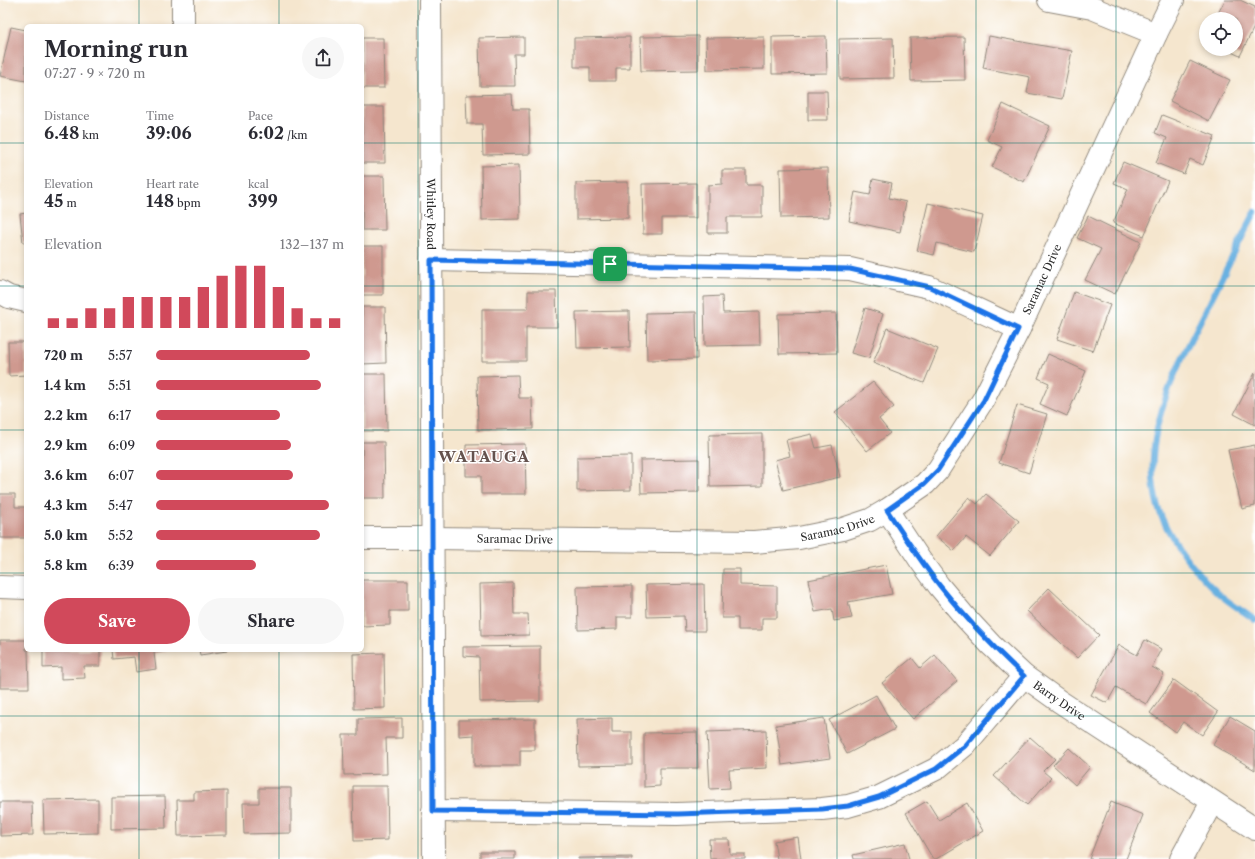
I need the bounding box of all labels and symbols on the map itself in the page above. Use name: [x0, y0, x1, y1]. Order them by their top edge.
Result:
street label: Whitley Road: [424, 177, 438, 250]
street label: Saramac Drive: [1020, 242, 1064, 317]
pin: [593, 247, 627, 281]
district label: WATAUGA: [437, 447, 530, 466]
street label: Saramac Drive: [799, 512, 877, 545]
street label: Saramac Drive: [477, 532, 553, 547]
street label: Barry Drive: [1030, 678, 1088, 723]

